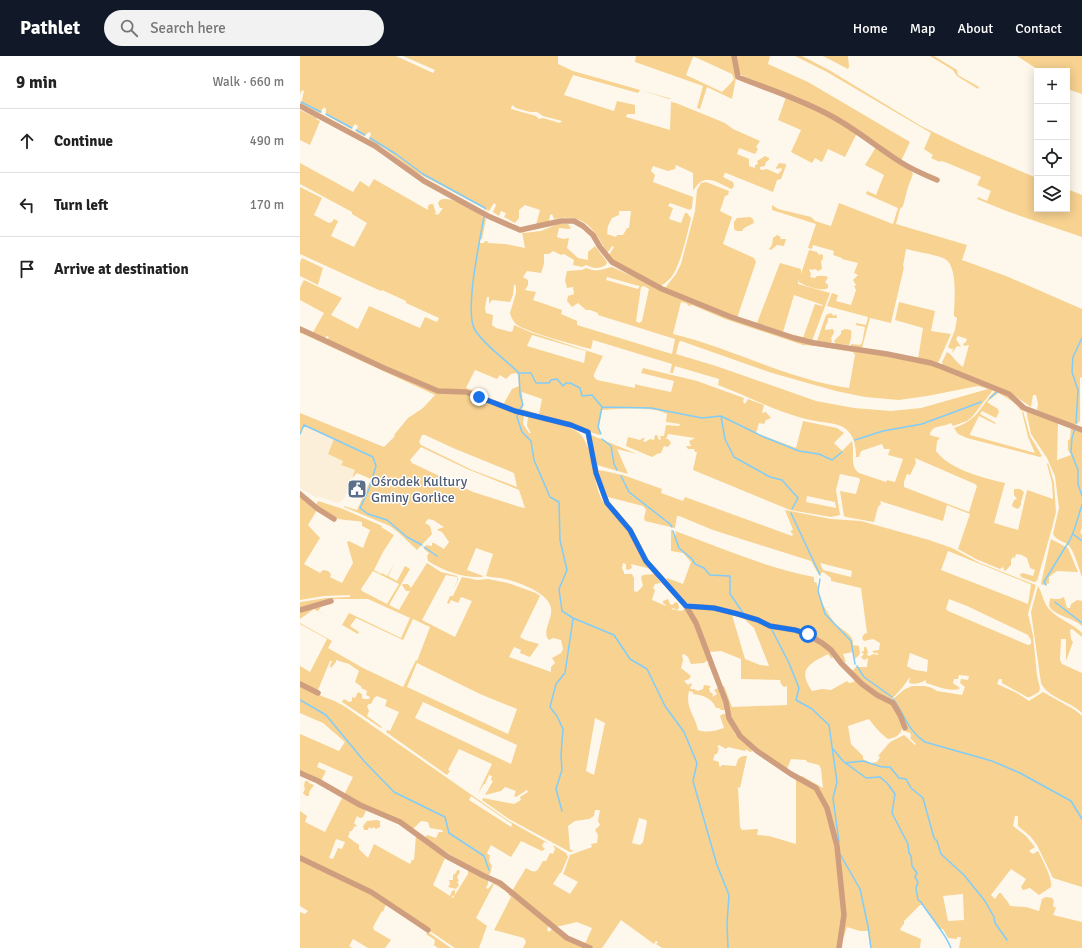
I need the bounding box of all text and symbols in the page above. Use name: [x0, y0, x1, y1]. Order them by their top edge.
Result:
search box: [104, 10, 384, 46]
text: Pathlet: [20, 16, 80, 40]
icon: search: [118, 17, 140, 39]
text: Search here: [150, 19, 226, 37]
text: Home: [853, 20, 888, 37]
text: Map: [910, 20, 935, 37]
text: About: [957, 20, 993, 37]
text: Contact: [1015, 20, 1062, 37]
map controls: [1034, 68, 1070, 212]
button: +: [1034, 68, 1070, 104]
text: 9 min: [16, 72, 57, 93]
text: Walk · 660 m: [213, 74, 284, 90]
button: −: [1034, 104, 1070, 140]
icon: ahead: [16, 130, 38, 152]
text: Continue: [54, 132, 113, 150]
text: 490 m: [250, 133, 284, 149]
button: locate: [1034, 140, 1070, 176]
button: layers: [1034, 176, 1070, 212]
icon: left: [16, 194, 38, 216]
text: Turn left: [54, 196, 108, 214]
text: 170 m: [250, 197, 284, 213]
icon: arrive: [16, 258, 38, 280]
text: Arrive at destination: [54, 260, 189, 278]
route end: [470, 388, 488, 406]
place label: Ośrodek Kultury Gminy Gorlice: [371, 473, 468, 506]
public building icon: Ośrodek Kultury Gminy Gorlice: [346, 478, 368, 500]
route start: [799, 625, 817, 643]

